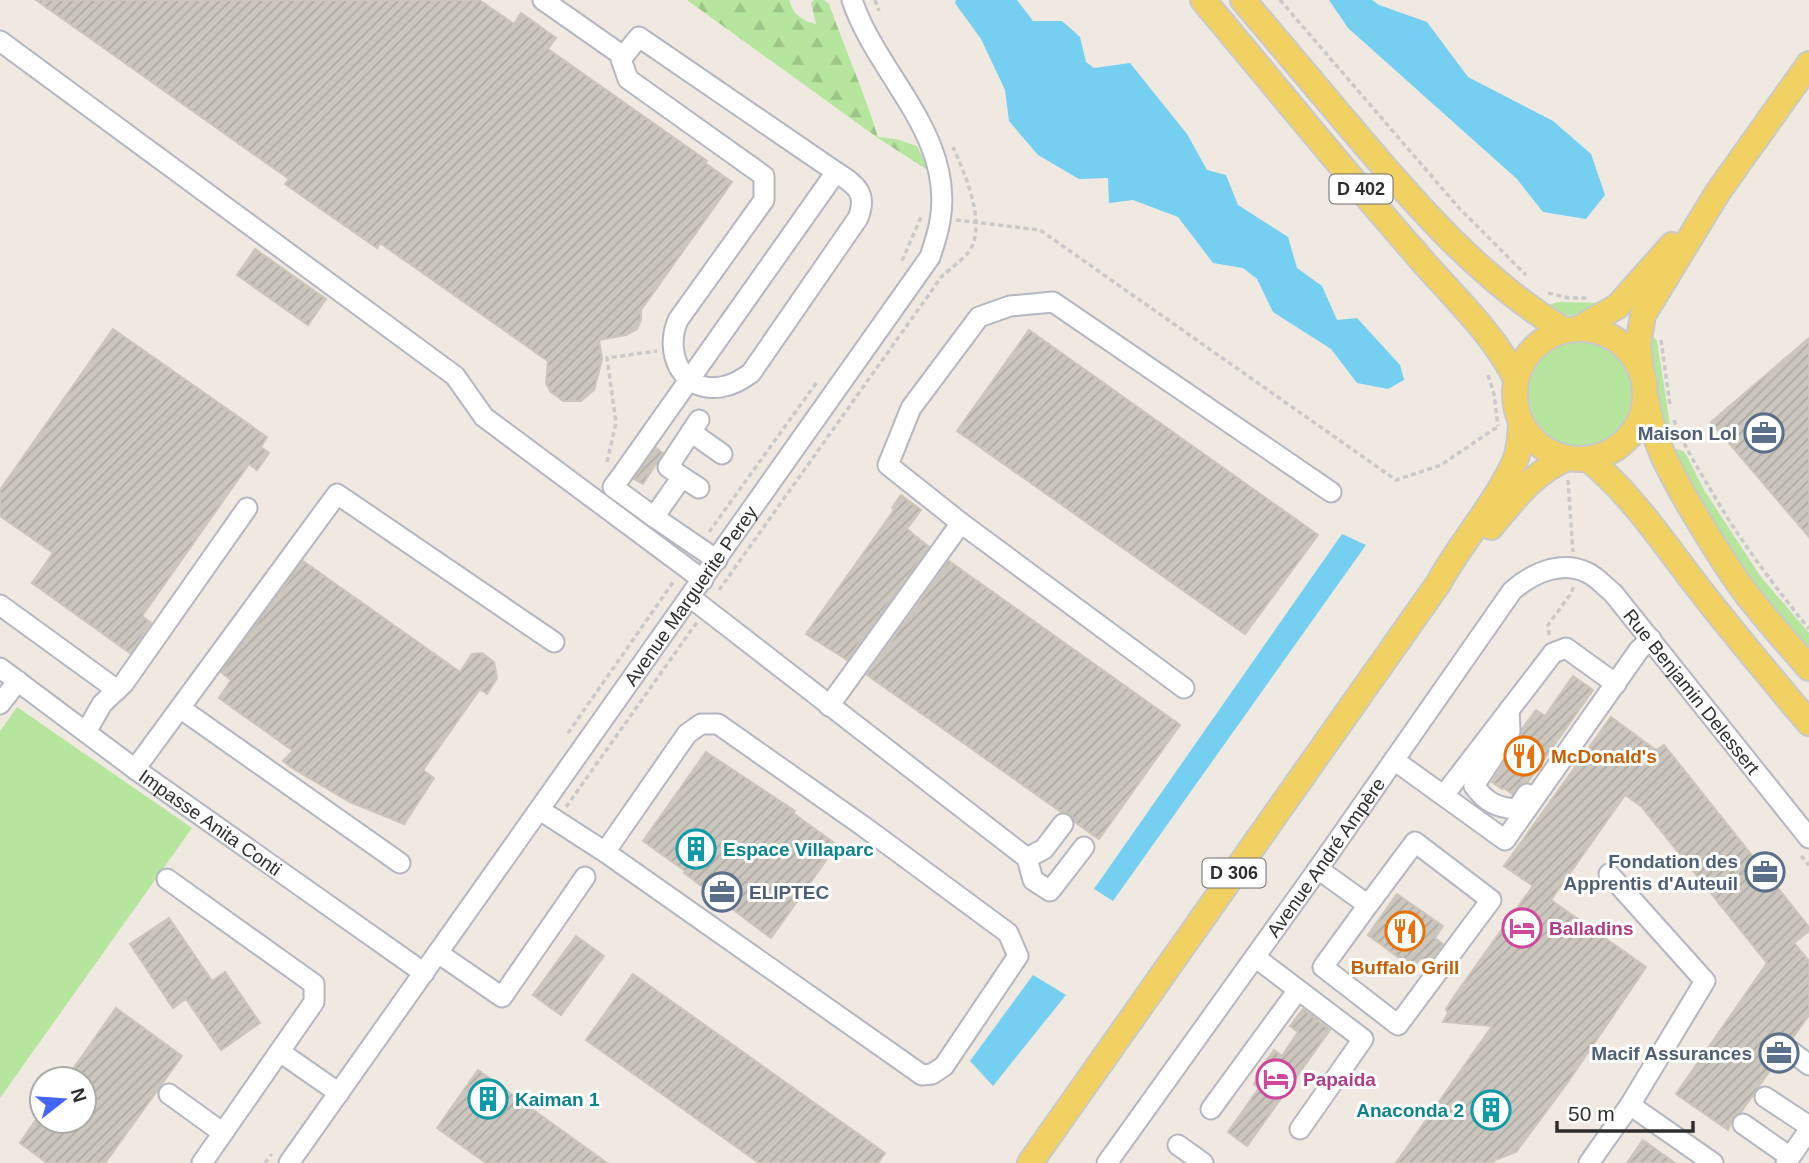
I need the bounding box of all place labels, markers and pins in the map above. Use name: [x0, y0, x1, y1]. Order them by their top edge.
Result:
office icon: Maison Lol: [1743, 412, 1785, 454]
place label: Maison Lol: [1638, 423, 1737, 444]
restaurant icon: McDonald's: [1503, 735, 1545, 777]
place label: McDonald's: [1551, 746, 1657, 767]
building icon: Espace Villaparc: [675, 828, 717, 870]
place label: Espace Villaparc: [723, 839, 874, 860]
place label: Fondation des Apprentis d'Auteuil: [1564, 851, 1738, 894]
office icon: Fondation des Apprentis d'Auteuil: [1744, 851, 1786, 893]
office icon: ELIPTEC: [701, 871, 743, 913]
place label: ELIPTEC: [749, 882, 830, 903]
hotel icon: Balladins: [1501, 907, 1543, 949]
restaurant icon: Buffalo Grill: [1384, 910, 1426, 952]
place label: Balladins: [1549, 918, 1633, 939]
place label: Buffalo Grill: [1351, 957, 1459, 978]
office icon: Macif Assurances: [1758, 1032, 1800, 1074]
place label: Macif Assurances: [1591, 1043, 1752, 1064]
hotel icon: Papaida: [1255, 1058, 1297, 1100]
place label: Papaida: [1303, 1069, 1376, 1090]
building icon: Kaiman 1: [467, 1078, 509, 1120]
place label: Kaiman 1: [515, 1089, 600, 1110]
building icon: Anaconda 2: [1470, 1089, 1512, 1131]
place label: Anaconda 2: [1356, 1100, 1464, 1121]

